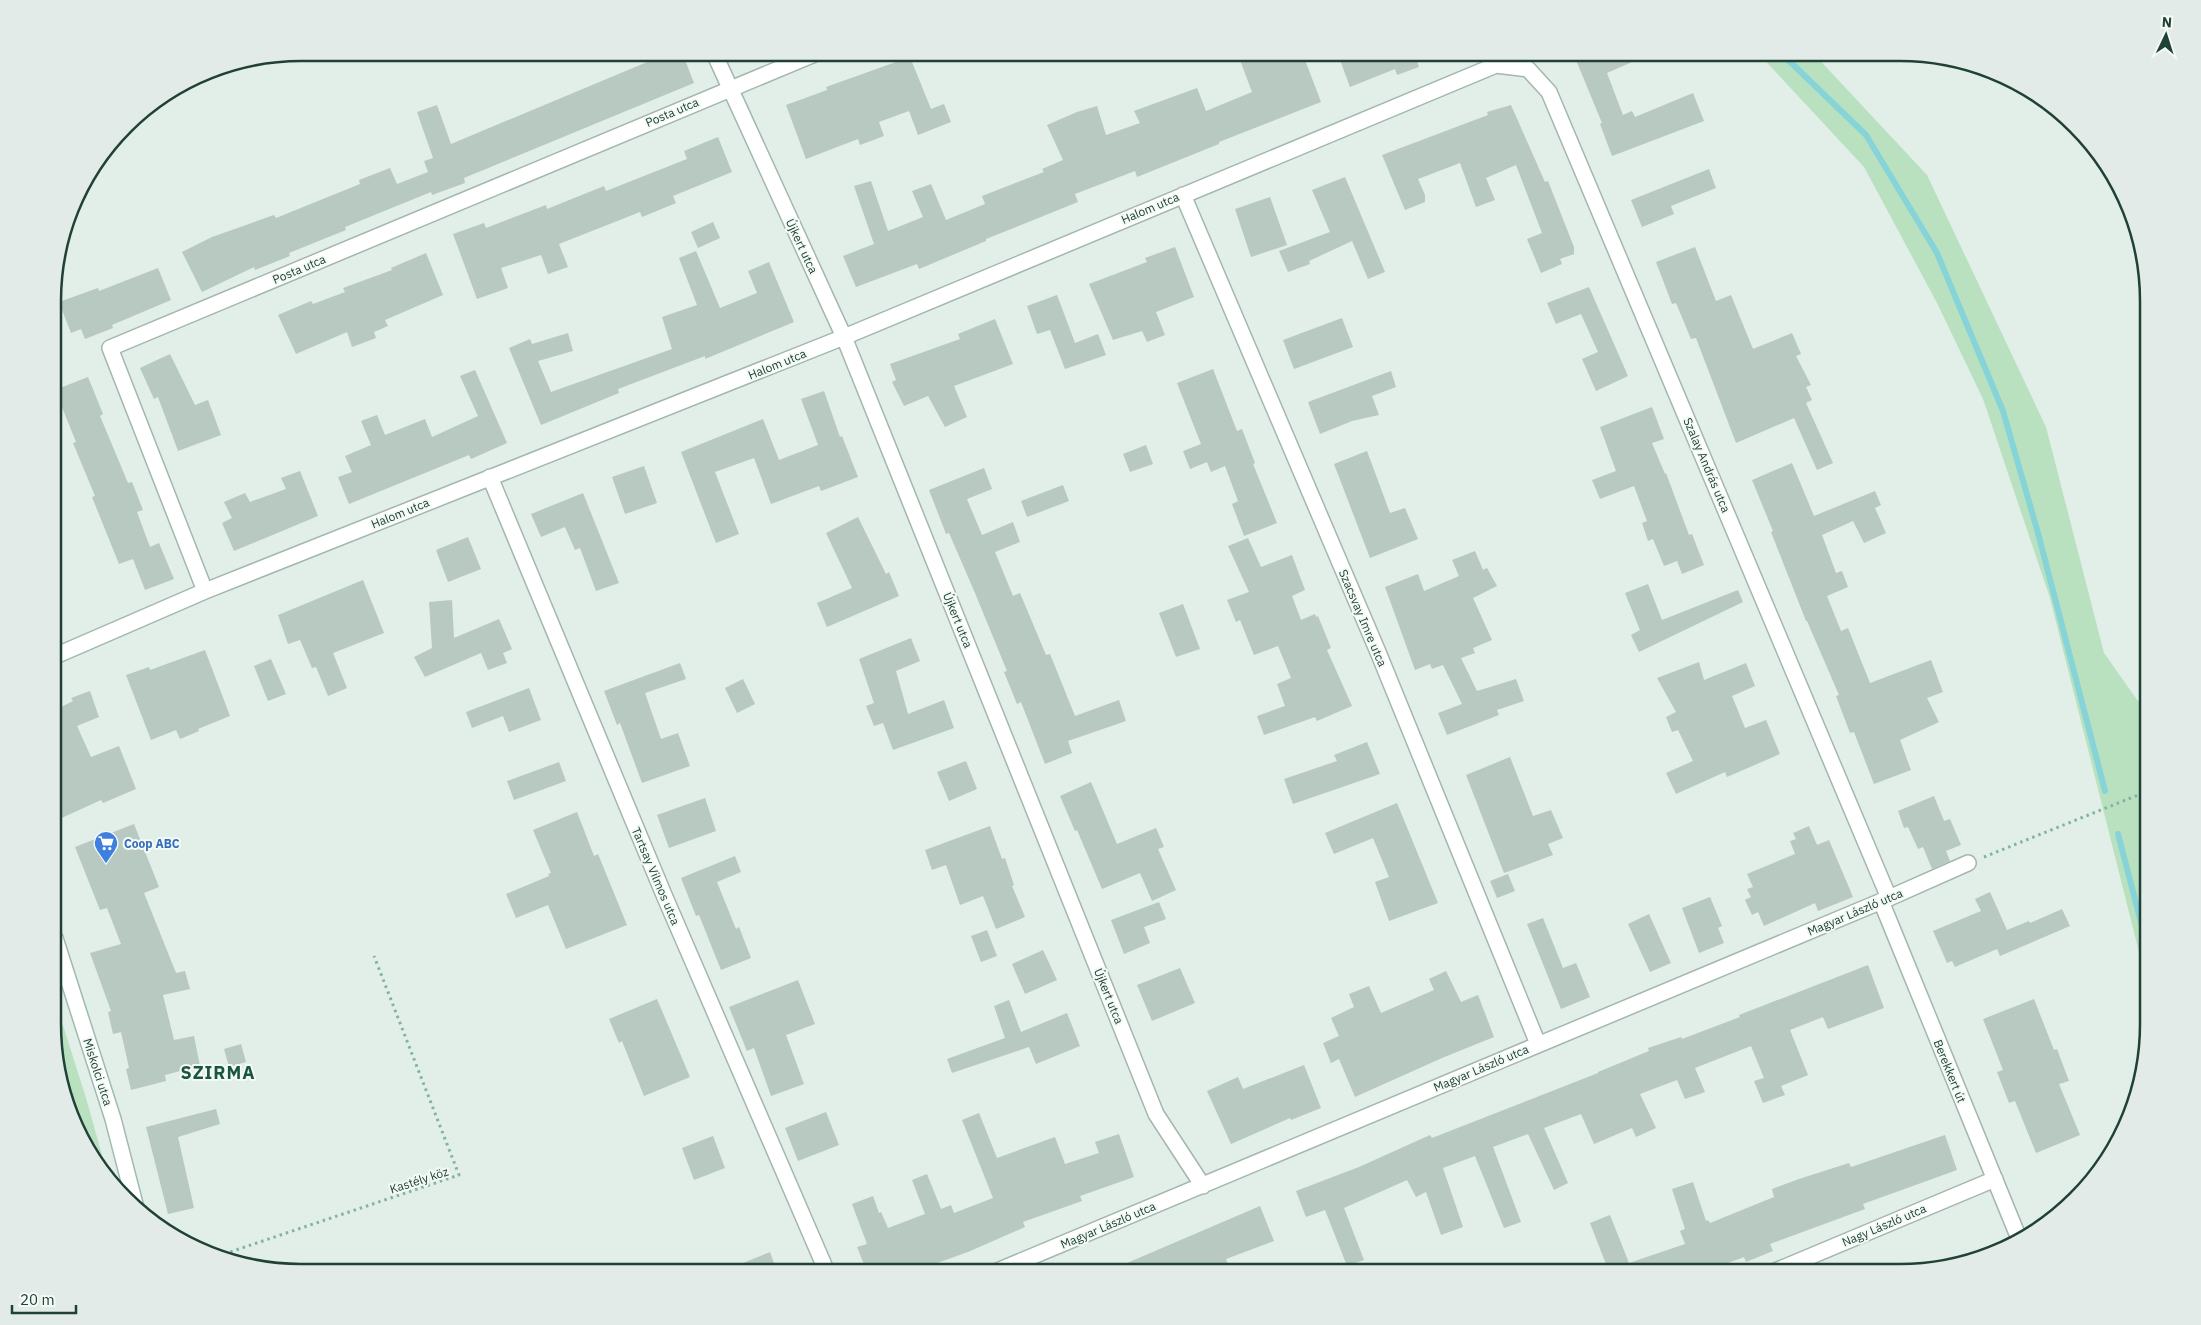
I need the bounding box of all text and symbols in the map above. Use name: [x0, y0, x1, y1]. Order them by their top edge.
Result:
north arrow: [2141, 10, 2191, 60]
text: N: [2161, 13, 2173, 31]
street label: Posta utca: [643, 94, 701, 130]
street label: Halom utca: [1119, 189, 1182, 227]
street label: Újkert utca: [783, 216, 821, 276]
street label: Posta utca: [270, 251, 328, 287]
street label: Halom utca: [746, 345, 809, 382]
street label: Szalay András utca: [1680, 415, 1734, 515]
street label: Halom utca: [369, 494, 432, 531]
street label: Szacsvay Imre utca: [1336, 567, 1390, 669]
street label: Újkert utca: [940, 590, 976, 651]
street label: Tartsay Vilmos utca: [629, 825, 684, 928]
supermarket icon: Coop ABC: [93, 830, 119, 864]
place label: Coop ABC: [124, 836, 180, 851]
street label: Magyar László utca: [1805, 885, 1905, 939]
street label: Újkert utca: [1091, 966, 1127, 1027]
street label: Miskolci utca: [80, 1036, 116, 1108]
street label: Berekkert út: [1931, 1037, 1969, 1105]
street label: Magyar László utca: [1431, 1041, 1531, 1095]
district label: SZIRMA: [180, 1061, 256, 1084]
street label: Kastély köz: [388, 1163, 451, 1197]
street label: Magyar László utca: [1058, 1198, 1158, 1252]
street label: Nagy László utca: [1840, 1200, 1929, 1249]
scale bar: [12, 1282, 76, 1314]
text: 20 m: [20, 1290, 55, 1309]

